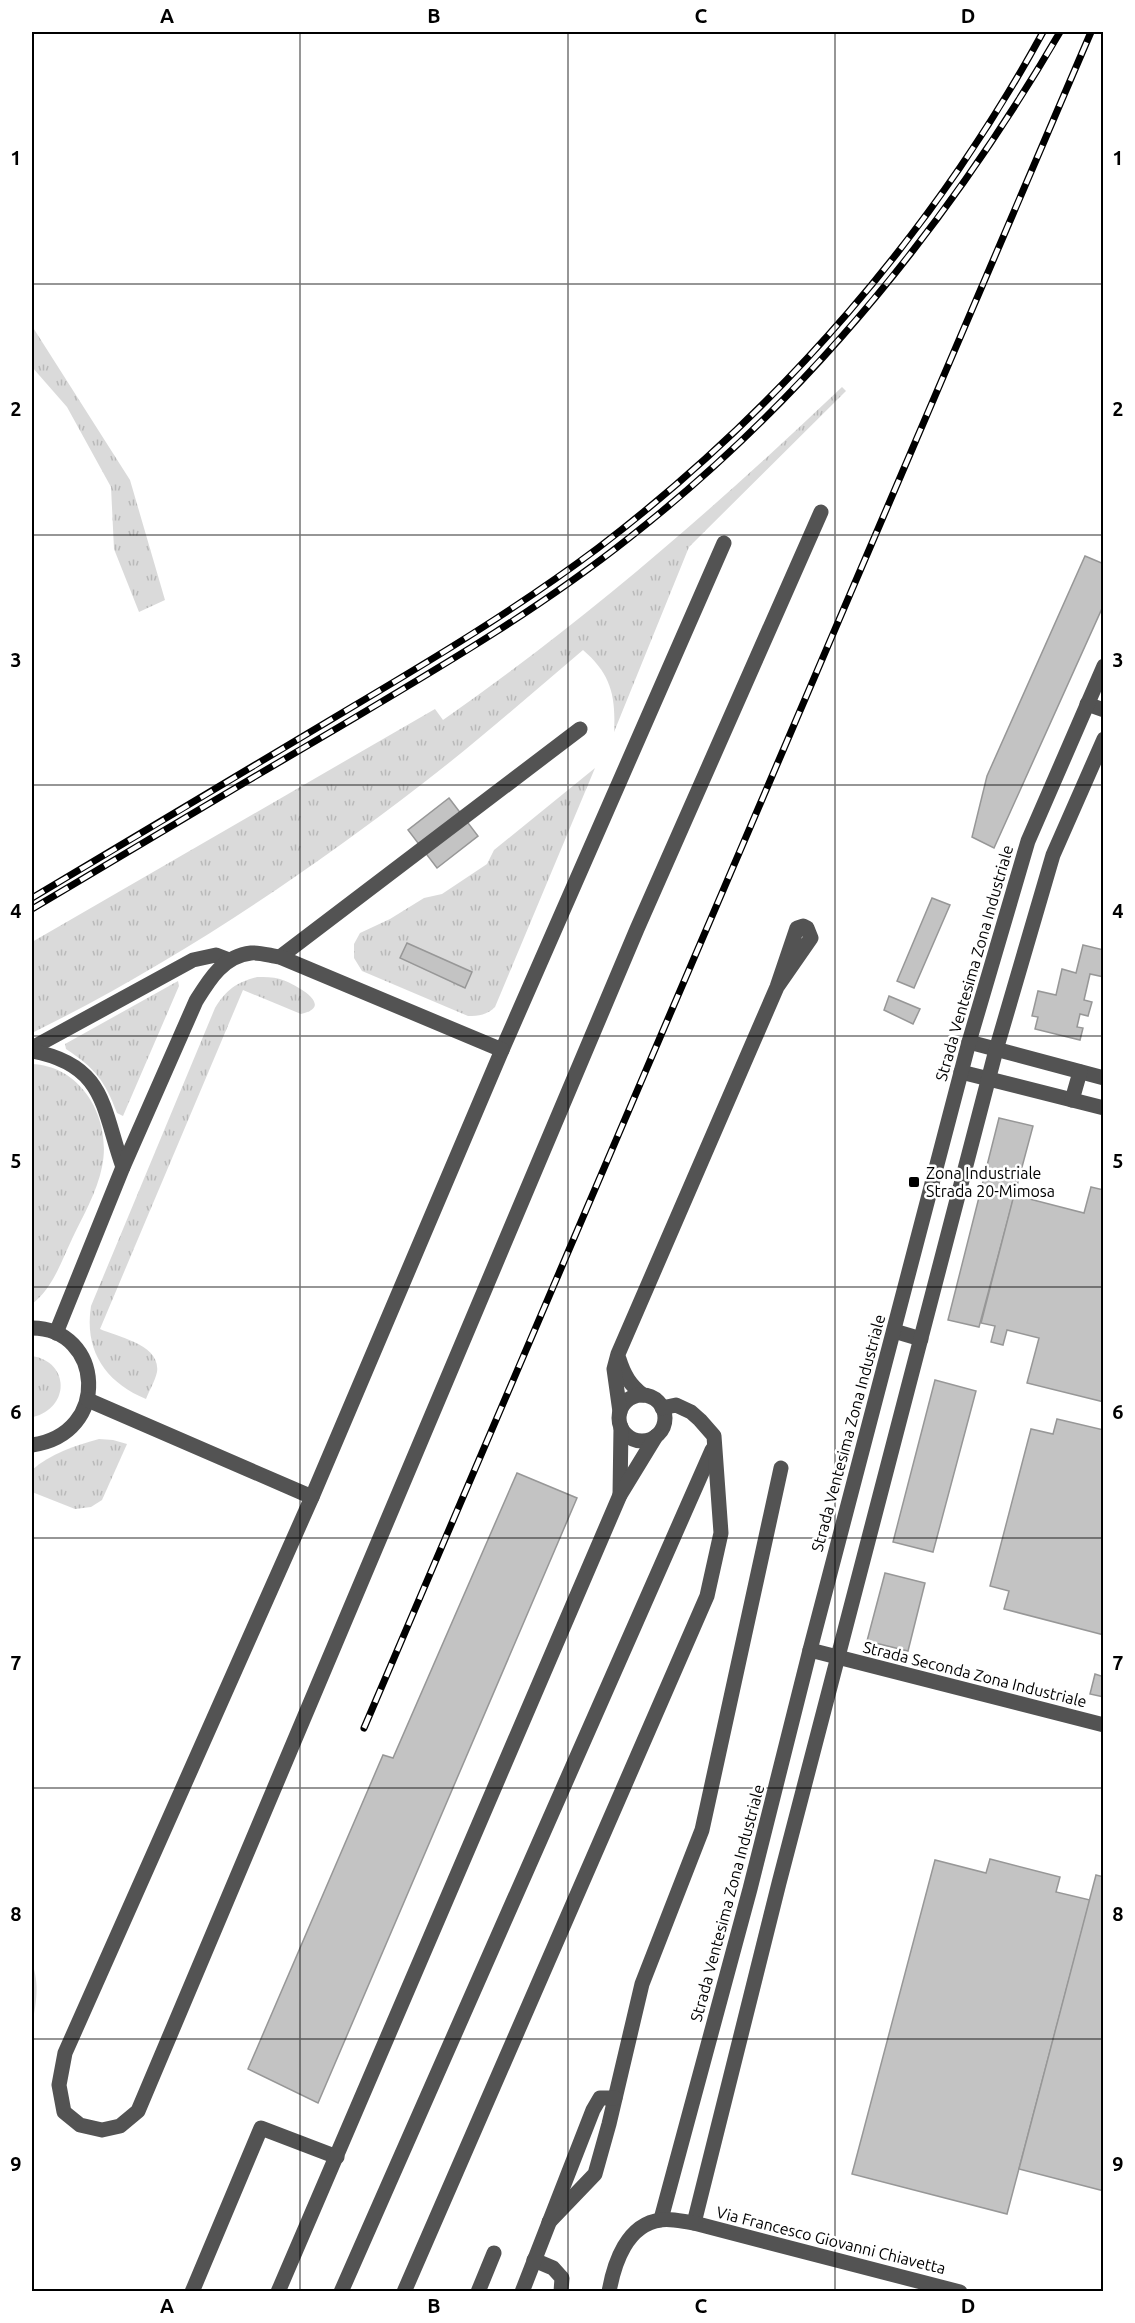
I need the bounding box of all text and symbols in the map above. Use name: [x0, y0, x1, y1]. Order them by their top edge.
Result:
text: A: [160, 4, 174, 27]
text: B: [427, 4, 441, 27]
text: C: [695, 4, 708, 27]
text: D: [961, 4, 975, 27]
text: 1: [10, 146, 22, 169]
text: 1: [1112, 146, 1124, 169]
text: 2: [10, 397, 22, 420]
text: 2: [1112, 397, 1124, 420]
text: 3: [10, 648, 22, 671]
text: 3: [1112, 648, 1124, 671]
street label: Strada Ventesima Zona Industriale: [932, 843, 1016, 1083]
text: 4: [10, 899, 22, 922]
text: 4: [1112, 899, 1124, 922]
text: 5: [10, 1149, 22, 1172]
text: 5: [1112, 1149, 1124, 1172]
place label: Zona Industriale Strada 20-Mimosa: [926, 1164, 1055, 1200]
marker: Zona Industriale Strada 20-Mimosa: [907, 1175, 921, 1189]
street label: Strada Ventesima Zona Industriale: [808, 1312, 888, 1554]
text: 6: [10, 1400, 22, 1423]
text: 6: [1112, 1400, 1124, 1423]
street label: Strada Seconda Zona Industriale: [861, 1637, 1089, 1711]
text: 7: [10, 1651, 22, 1674]
text: 7: [1112, 1651, 1124, 1674]
street label: Strada Ventesima Zona Industriale: [687, 1782, 767, 2024]
text: 8: [10, 1902, 22, 1925]
text: 8: [1112, 1902, 1124, 1925]
text: 9: [10, 2152, 22, 2175]
text: 9: [1112, 2152, 1124, 2175]
street label: Via Francesco Giovanni Chiavetta: [714, 2203, 948, 2277]
text: A: [160, 2294, 174, 2317]
text: B: [427, 2294, 441, 2317]
text: C: [695, 2294, 708, 2317]
text: D: [961, 2294, 975, 2317]

